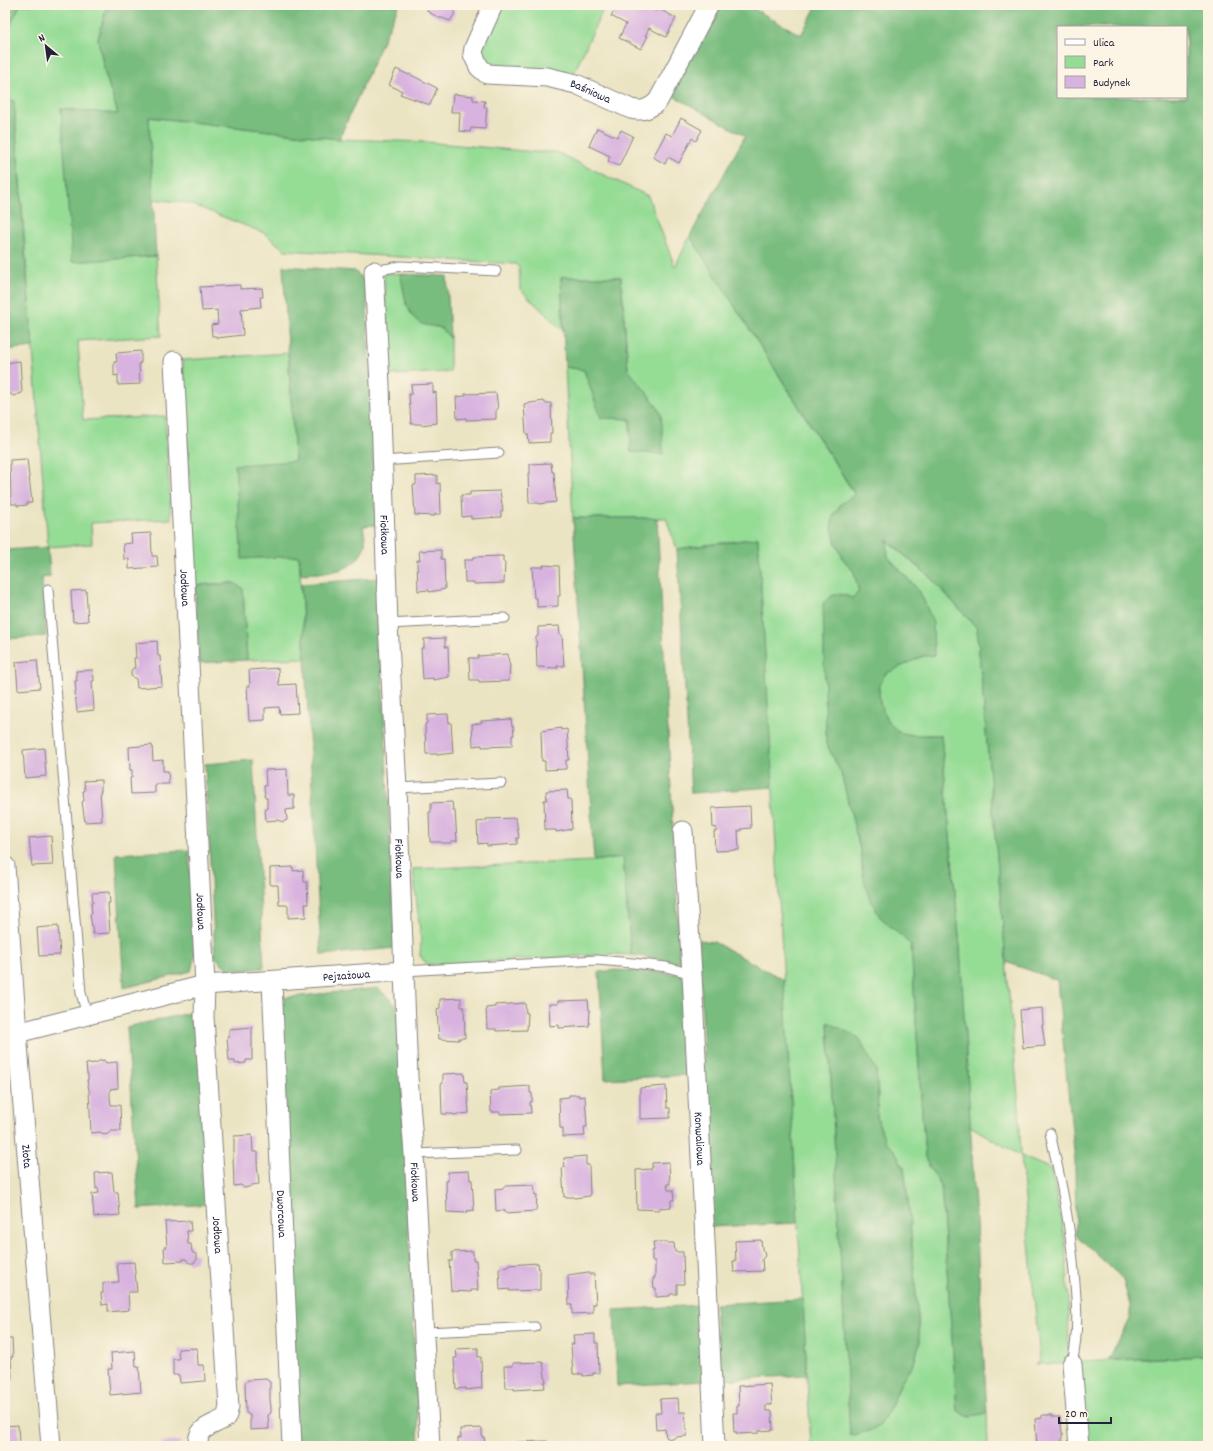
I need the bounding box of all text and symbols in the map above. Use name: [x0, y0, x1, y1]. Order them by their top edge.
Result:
north arrow: [26, 26, 66, 66]
legend: [1057, 26, 1187, 98]
text: N: [36, 30, 49, 47]
text: Ulica: [1093, 35, 1115, 52]
text: Park: [1093, 55, 1114, 72]
text: Budynek: [1093, 75, 1130, 92]
street label: Baśniowa: [568, 76, 613, 109]
street label: Fiołkowa: [374, 515, 393, 555]
street label: Jodłowa: [174, 569, 193, 607]
street label: Fiołkowa: [389, 838, 407, 879]
street label: Jodłowa: [190, 892, 209, 931]
street label: Pejzażowa: [322, 966, 371, 987]
street label: Konwaliowa: [689, 1111, 708, 1166]
street label: Złota: [16, 1144, 35, 1169]
street label: Fiołkowa: [404, 1162, 424, 1203]
street label: Dworcowa: [271, 1190, 290, 1238]
street label: Jodłowa: [207, 1216, 226, 1254]
scale bar: [1059, 1399, 1111, 1425]
text: 20 m: [1065, 1406, 1088, 1423]

